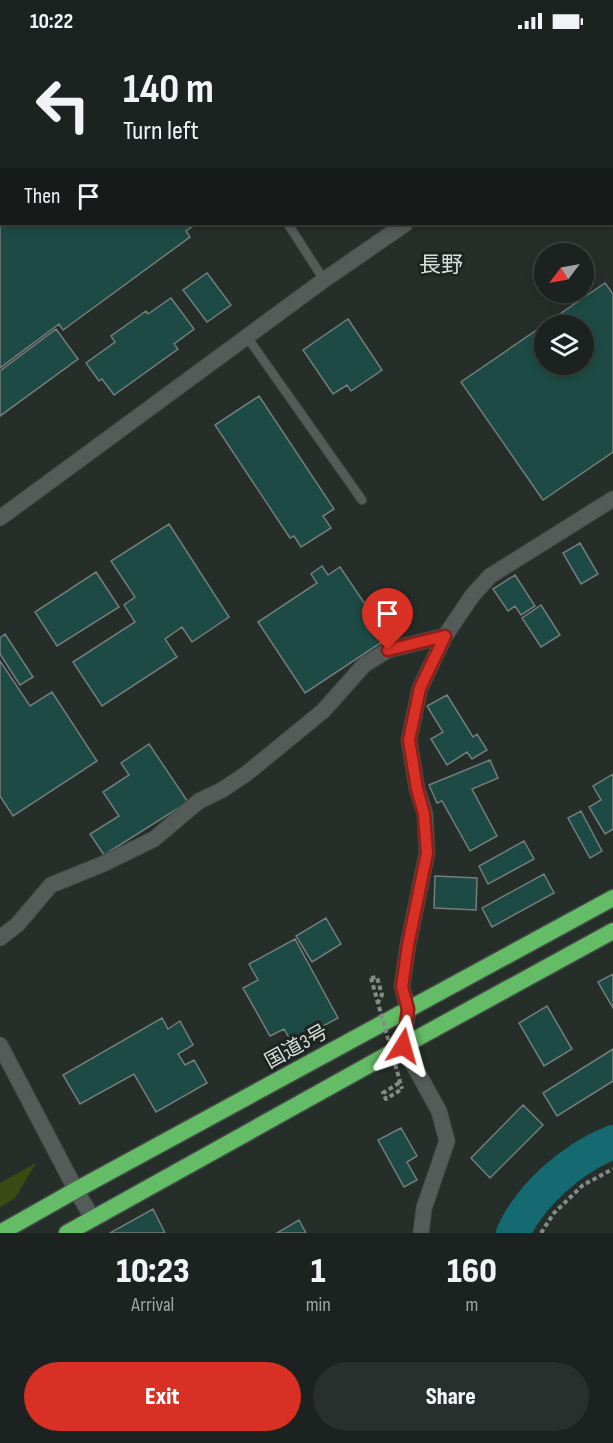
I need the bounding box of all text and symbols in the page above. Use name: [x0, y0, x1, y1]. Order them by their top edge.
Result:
text: 10:22: [30, 8, 73, 35]
text: 140 m: [123, 64, 214, 115]
icon: left: [24, 66, 102, 144]
text: Turn left: [123, 115, 199, 147]
icon: arrive: [72, 180, 105, 213]
text: Then: [24, 183, 60, 210]
north arrow: [534, 243, 594, 303]
map controls: [534, 243, 594, 375]
district label: 長野: [419, 252, 463, 279]
button: layers: [534, 315, 594, 375]
pin: [362, 588, 413, 650]
icon: arrive: [371, 597, 404, 630]
position arrow: [371, 1014, 435, 1078]
street label: 国道3号: [261, 1020, 332, 1074]
text: 10:23: [116, 1250, 190, 1293]
text: 1: [311, 1250, 326, 1293]
text: 160: [447, 1250, 497, 1293]
text: Arrival: [131, 1293, 174, 1317]
text: min: [306, 1293, 331, 1317]
text: m: [465, 1293, 478, 1317]
button: Exit: [24, 1362, 301, 1431]
button: Share: [313, 1362, 589, 1431]

